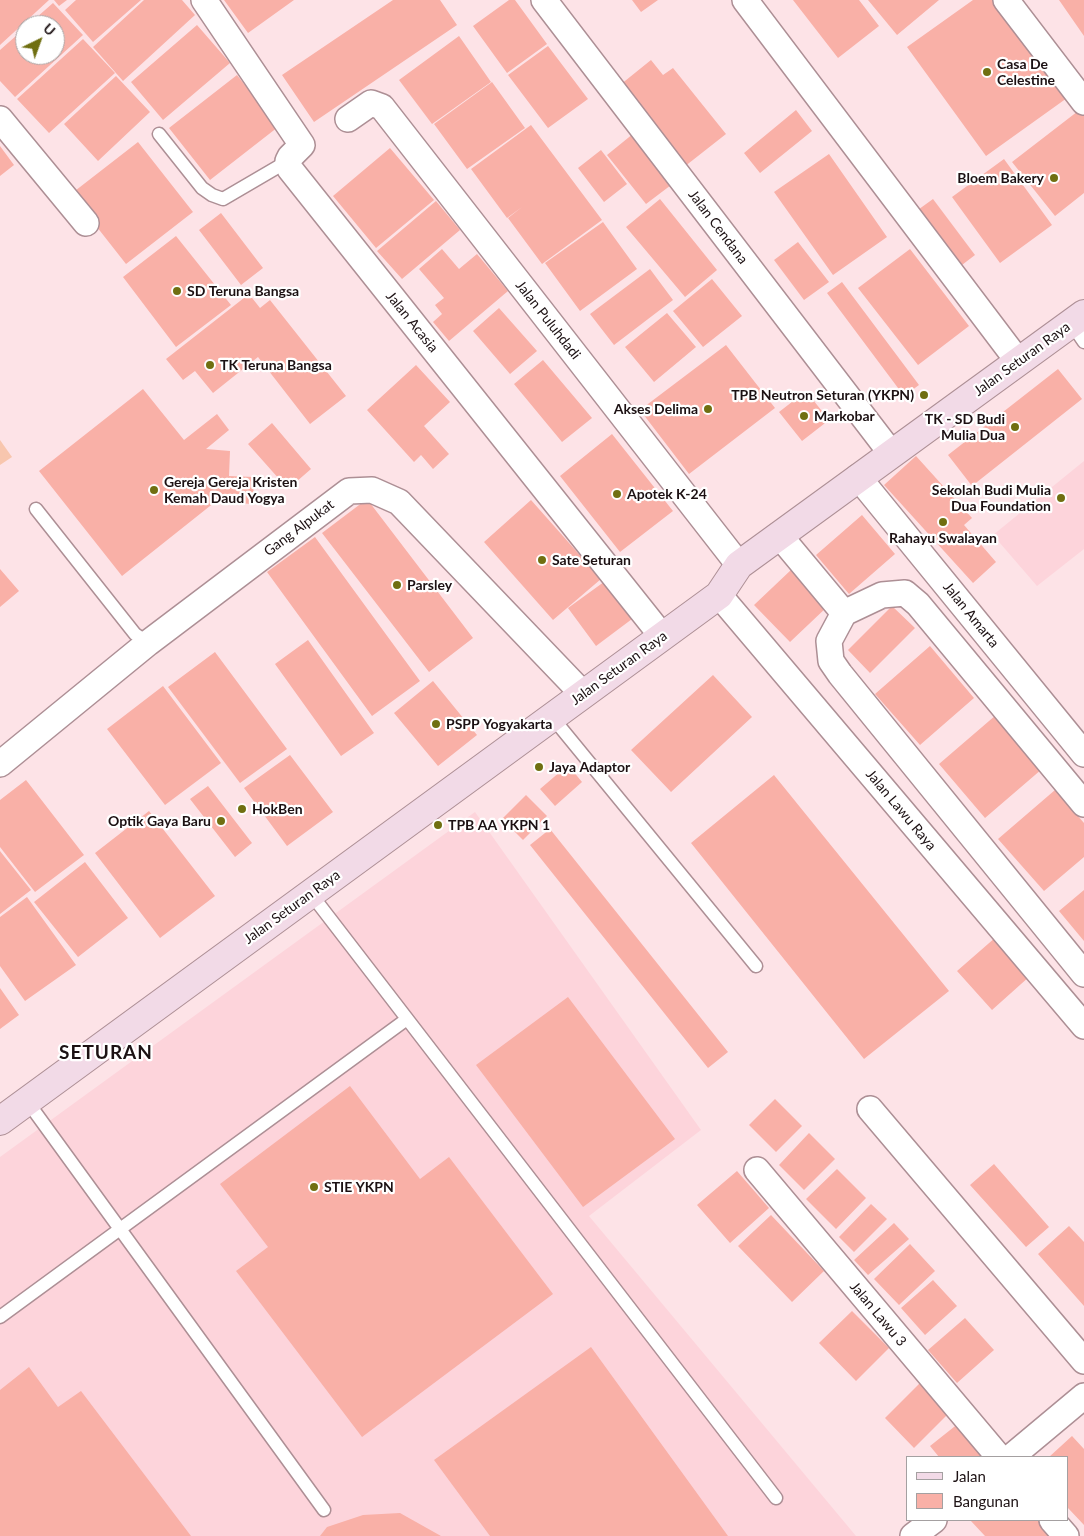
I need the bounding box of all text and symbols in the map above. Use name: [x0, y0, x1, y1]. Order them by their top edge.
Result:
north arrow: [15, 15, 65, 65]
text: U: [40, 19, 59, 39]
place label: Casa De Celestine: [997, 56, 1055, 88]
marker: Casa De Celestine: [981, 66, 993, 78]
place label: Bloem Bakery: [957, 170, 1044, 186]
marker: Bloem Bakery: [1048, 172, 1060, 184]
street label: Jalan Cendana: [685, 187, 751, 267]
street label: Jalan Puluhdadi: [512, 277, 584, 363]
place label: SD Teruna Bangsa: [187, 283, 299, 299]
marker: SD Teruna Bangsa: [171, 285, 183, 297]
street label: Jalan Acasia: [382, 288, 442, 356]
street label: Jalan Seturan Raya: [971, 318, 1073, 400]
place label: TK Teruna Bangsa: [220, 357, 332, 373]
marker: TK Teruna Bangsa: [204, 359, 216, 371]
place label: TPB Neutron Seturan (YKPN): [731, 387, 914, 403]
marker: TPB Neutron Seturan (YKPN): [918, 389, 930, 401]
place label: Akses Delima: [614, 401, 698, 417]
marker: Akses Delima: [702, 403, 714, 415]
place label: Markobar: [814, 408, 875, 424]
marker: Markobar: [798, 410, 810, 422]
place label: TK - SD Budi Mulia Dua: [925, 411, 1005, 444]
marker: TK - SD Budi Mulia Dua: [1009, 421, 1021, 433]
place label: Gereja Gereja Kristen Kemah Daud Yogya: [164, 474, 297, 507]
place label: Sekolah Budi Mulia Dua Foundation: [932, 482, 1051, 514]
marker: Gereja Gereja Kristen Kemah Daud Yogya: [148, 484, 160, 496]
place label: Apotek K-24: [627, 486, 707, 502]
marker: Apotek K-24: [611, 488, 623, 500]
marker: Sekolah Budi Mulia Dua Foundation: [1055, 492, 1067, 504]
street label: Gang Alpukat: [261, 496, 337, 560]
marker: Rahayu Swalayan: [937, 516, 949, 528]
place label: Rahayu Swalayan: [889, 530, 997, 546]
place label: Sate Seturan: [552, 552, 631, 568]
marker: Sate Seturan: [536, 554, 548, 566]
place label: Parsley: [407, 577, 452, 593]
marker: Parsley: [391, 579, 403, 591]
street label: Jalan Amarta: [940, 579, 1002, 651]
street label: Jalan Seturan Raya: [568, 627, 670, 709]
place label: PSPP Yogyakarta: [446, 716, 552, 732]
marker: PSPP Yogyakarta: [430, 718, 442, 730]
place label: Jaya Adaptor: [549, 759, 630, 775]
marker: Jaya Adaptor: [533, 761, 545, 773]
street label: Jalan Lawu Raya: [862, 766, 940, 854]
place label: HokBen: [252, 801, 303, 817]
marker: HokBen: [236, 803, 248, 815]
place label: Optik Gaya Baru: [108, 813, 211, 829]
marker: Optik Gaya Baru: [215, 815, 227, 827]
place label: TPB AA YKPN 1: [448, 817, 550, 833]
marker: TPB AA YKPN 1: [432, 819, 444, 831]
street label: Jalan Seturan Raya: [241, 866, 343, 948]
district label: SETURAN: [58, 1042, 154, 1064]
place label: STIE YKPN: [324, 1179, 394, 1195]
marker: STIE YKPN: [308, 1181, 320, 1193]
street label: Jalan Lawu 3: [846, 1278, 910, 1350]
legend: [906, 1456, 1069, 1521]
text: Jalan: [953, 1467, 986, 1485]
text: Bangunan: [953, 1492, 1019, 1510]

